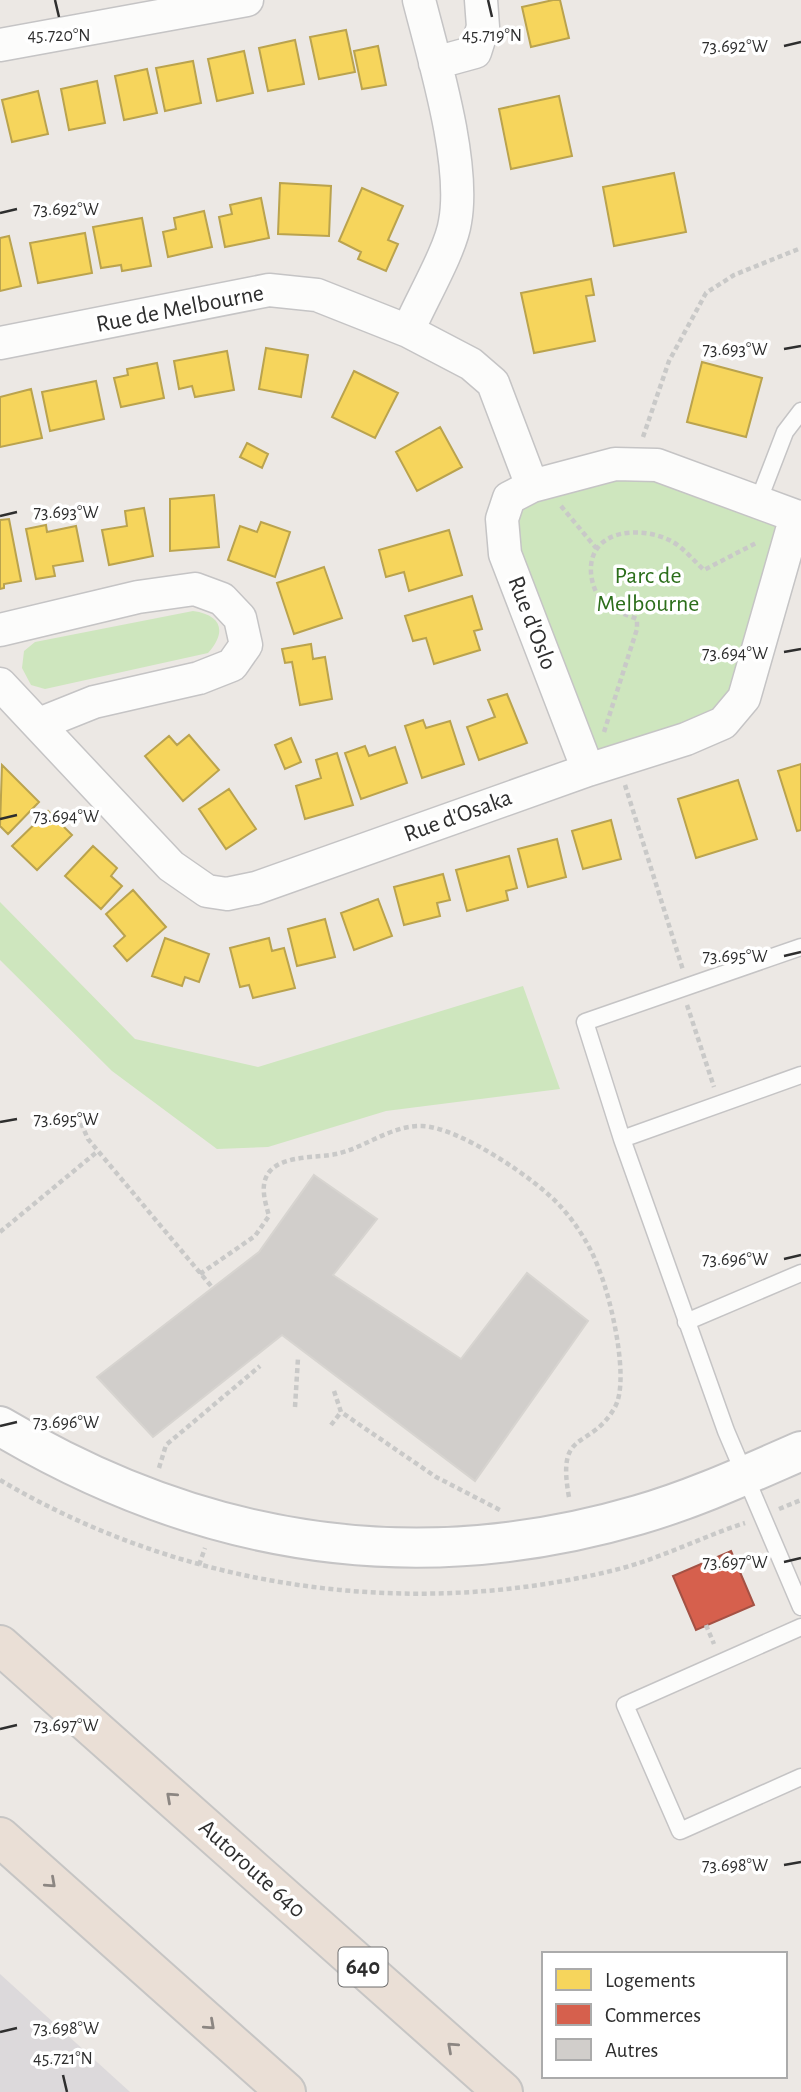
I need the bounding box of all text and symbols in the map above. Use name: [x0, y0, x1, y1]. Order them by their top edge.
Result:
text: 45.720°N: [27, 27, 91, 45]
text: 45.719°N: [462, 27, 522, 45]
text: 73.692°W: [702, 38, 768, 56]
text: 73.692°W: [33, 201, 99, 219]
street label: Rue de Melbourne: [94, 281, 266, 337]
text: 73.693°W: [703, 341, 767, 359]
text: 73.693°W: [34, 504, 98, 522]
park label: Parc de Melbourne: [597, 564, 699, 616]
street label: Rue d'Oslo: [503, 573, 561, 673]
text: 73.694°W: [702, 645, 768, 663]
street label: Rue d'Osaka: [401, 785, 515, 847]
text: 73.694°W: [33, 808, 99, 826]
text: 73.695°W: [702, 948, 768, 966]
text: 73.695°W: [33, 1111, 99, 1129]
text: 73.696°W: [702, 1251, 768, 1269]
text: 73.696°W: [33, 1414, 99, 1432]
text: 73.697°W: [702, 1554, 768, 1572]
text: 73.697°W: [33, 1717, 99, 1735]
one-way arrow: [166, 1793, 179, 1805]
street label: Autoroute 640: [194, 1815, 310, 1923]
text: 73.698°W: [702, 1857, 768, 1875]
one-way arrow: [43, 1875, 56, 1887]
road number: 640: [338, 1948, 388, 1986]
legend: [542, 1952, 787, 2078]
text: Logements: [605, 1970, 695, 1991]
text: Commerces: [605, 2005, 701, 2026]
one-way arrow: [202, 2017, 215, 2029]
text: 73.698°W: [33, 2020, 99, 2038]
text: Autres: [605, 2040, 658, 2061]
one-way arrow: [448, 2043, 461, 2055]
text: 45.721°N: [33, 2050, 93, 2068]

